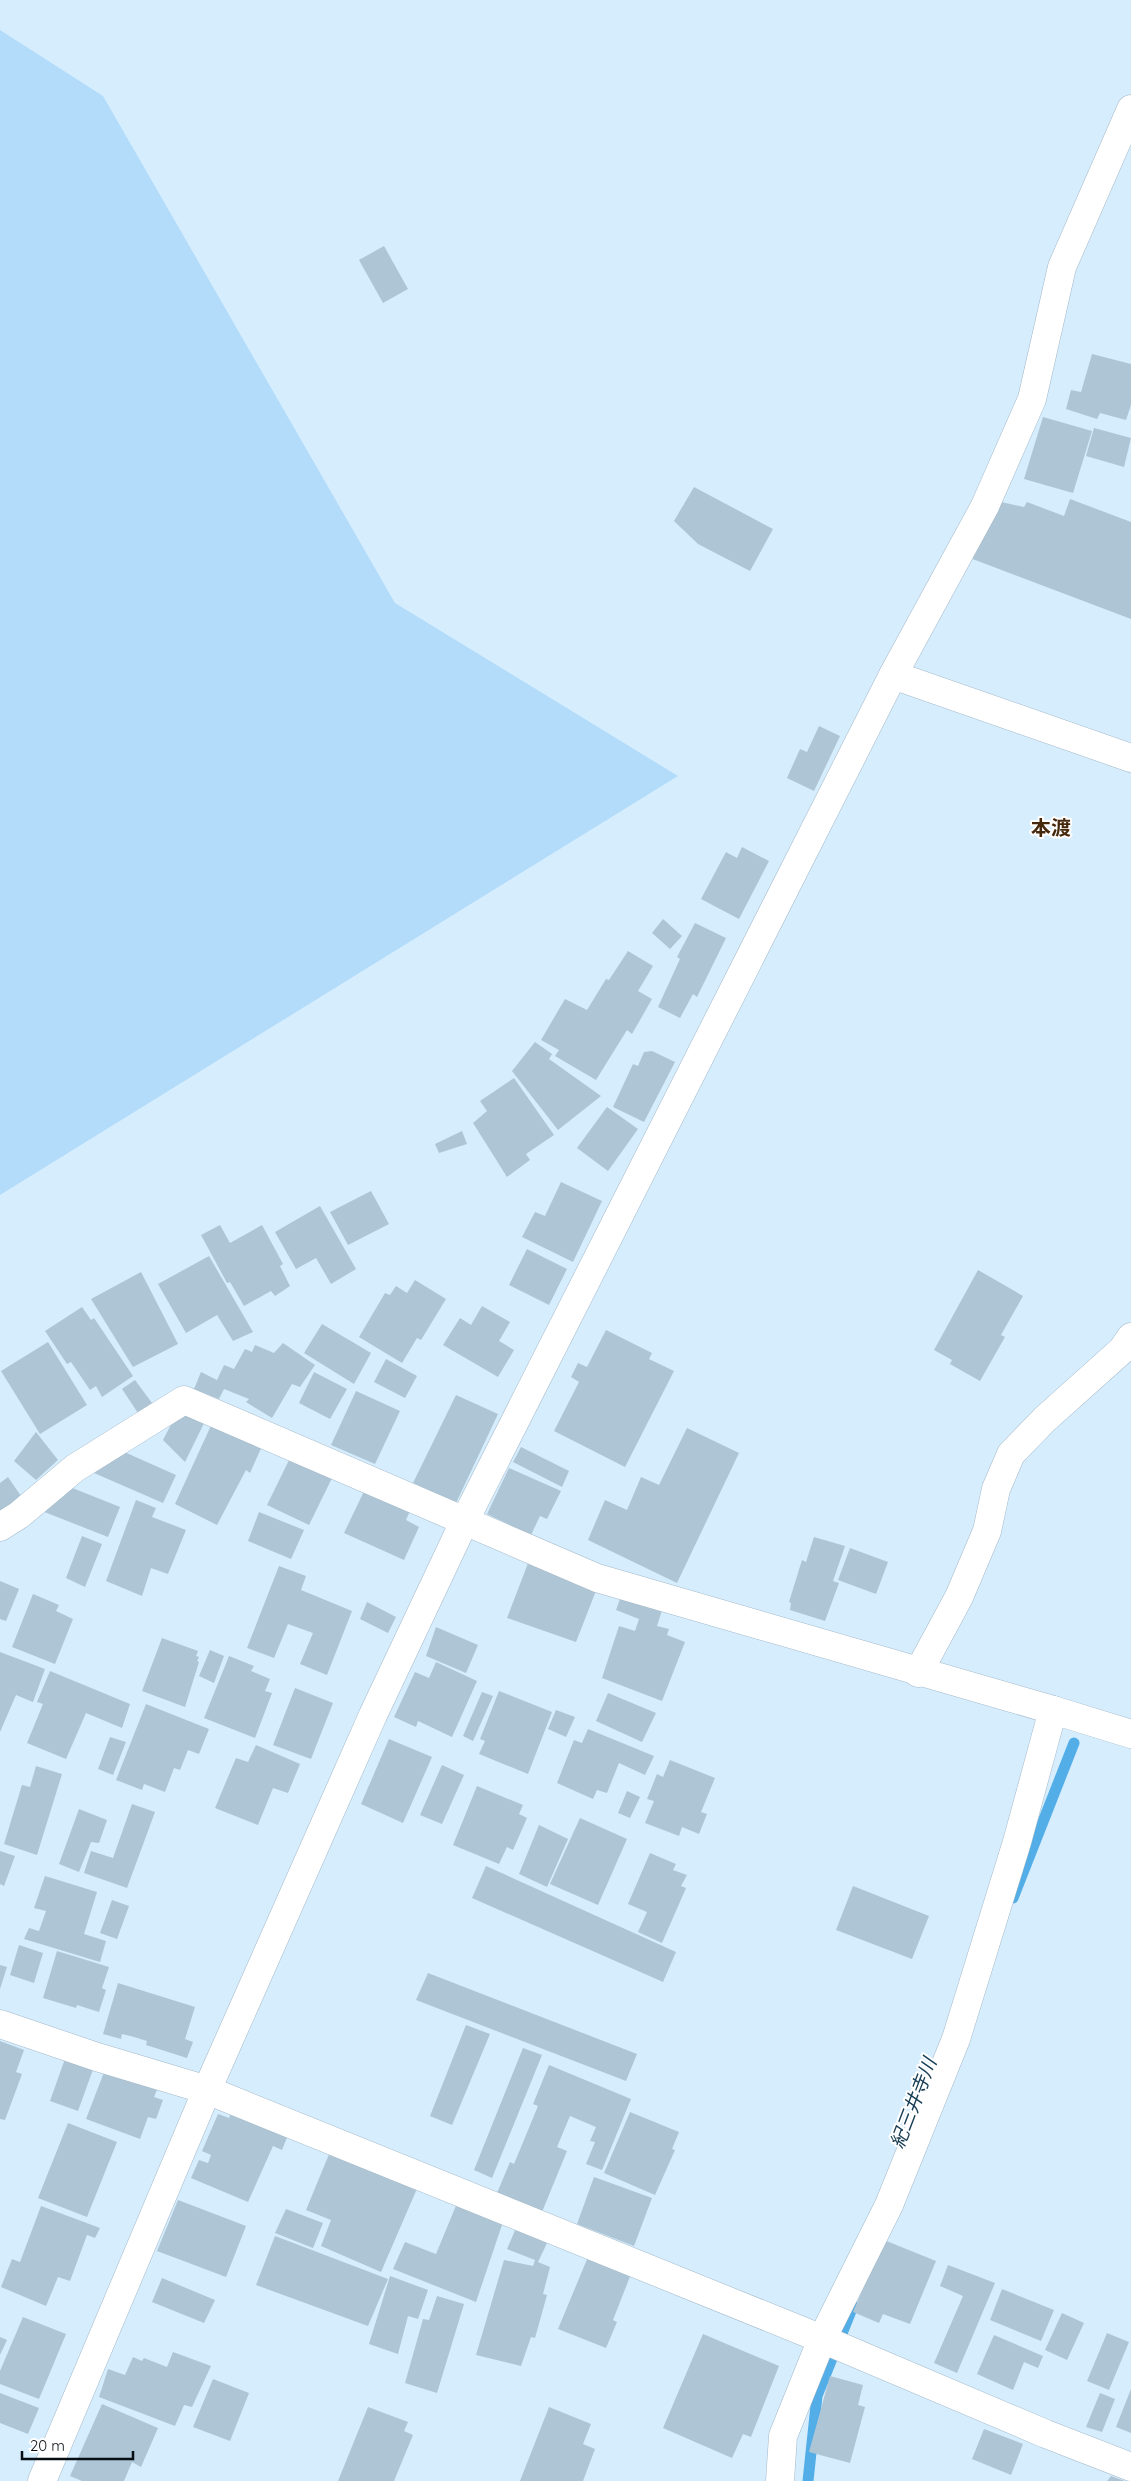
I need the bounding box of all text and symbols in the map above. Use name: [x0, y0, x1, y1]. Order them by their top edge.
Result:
district label: 本渡: [1031, 815, 1071, 840]
water label: 紀三井寺川: [885, 2052, 942, 2152]
scale bar: [22, 2428, 134, 2460]
text: 20 m: [30, 2436, 65, 2455]

